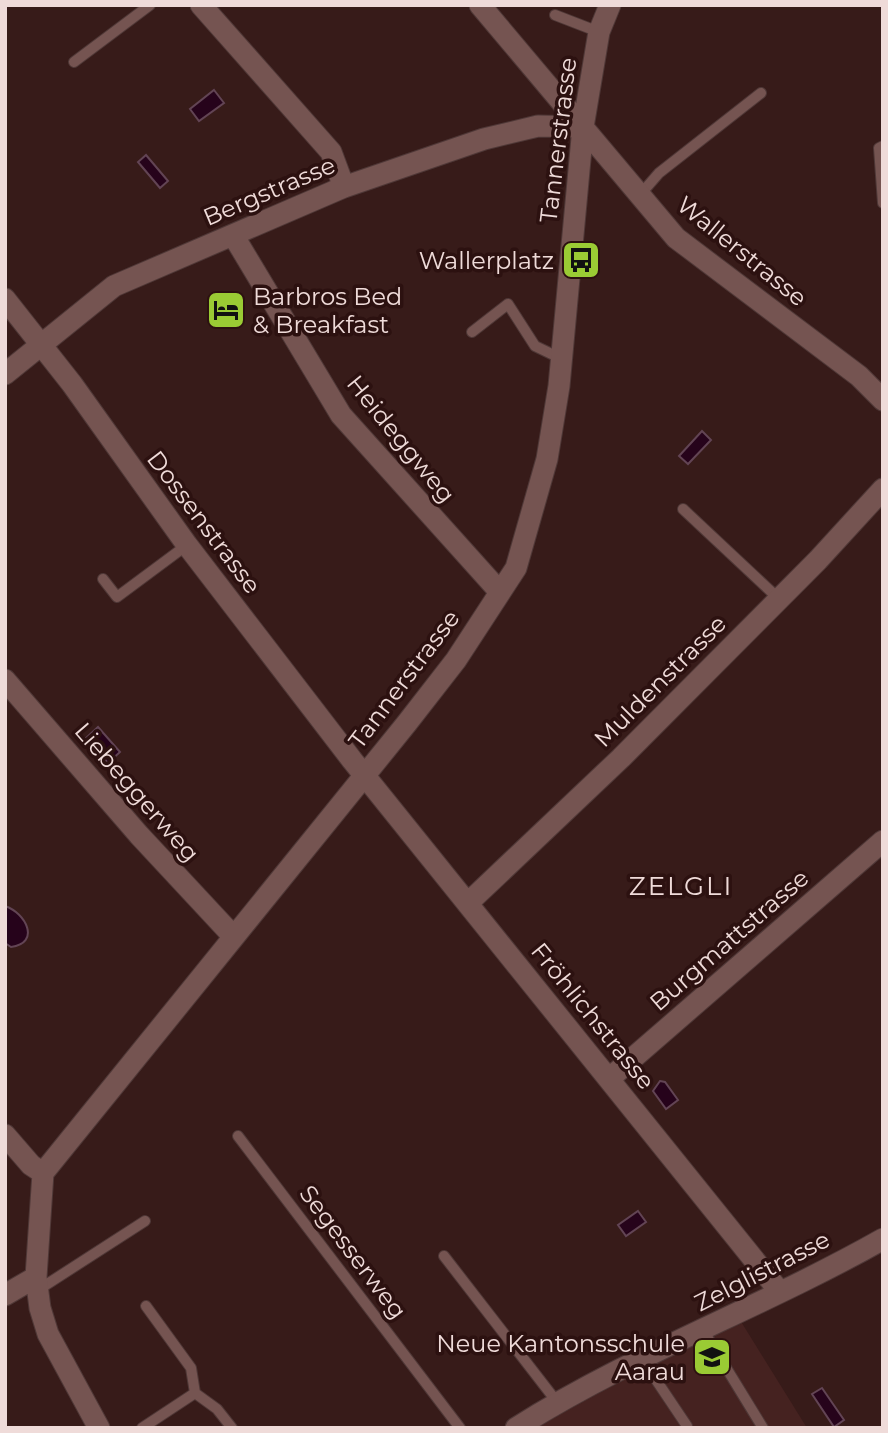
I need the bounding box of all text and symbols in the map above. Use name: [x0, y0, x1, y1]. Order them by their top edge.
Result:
street label: Tannerstrasse: [533, 56, 583, 224]
street label: Bergstrasse: [199, 150, 339, 232]
street label: Wallerstrasse: [671, 190, 813, 312]
bus stop icon: Wallerplatz: [560, 239, 602, 281]
place label: Wallerplatz: [419, 246, 554, 275]
place label: Barbros Bed & Breakfast: [253, 282, 402, 339]
hotel icon: Barbros Bed & Breakfast: [205, 289, 247, 331]
street label: Heideggweg: [341, 369, 461, 509]
street label: Dossenstrasse: [141, 445, 267, 599]
street label: Tannerstrasse: [342, 604, 466, 754]
street label: Muldenstrasse: [588, 609, 732, 753]
street label: Liebeggerweg: [69, 716, 205, 868]
street label: Burgmattstrasse: [644, 863, 814, 1017]
district label: ZELGLI: [629, 870, 733, 902]
street label: Fröhlichstrasse: [525, 937, 661, 1095]
street label: Segesserweg: [293, 1179, 413, 1325]
street label: Zelglistrasse: [690, 1225, 834, 1317]
place label: Neue Kantonsschule Aarau: [436, 1329, 685, 1386]
school or university icon: Neue Kantonsschule Aarau: [691, 1336, 733, 1378]

